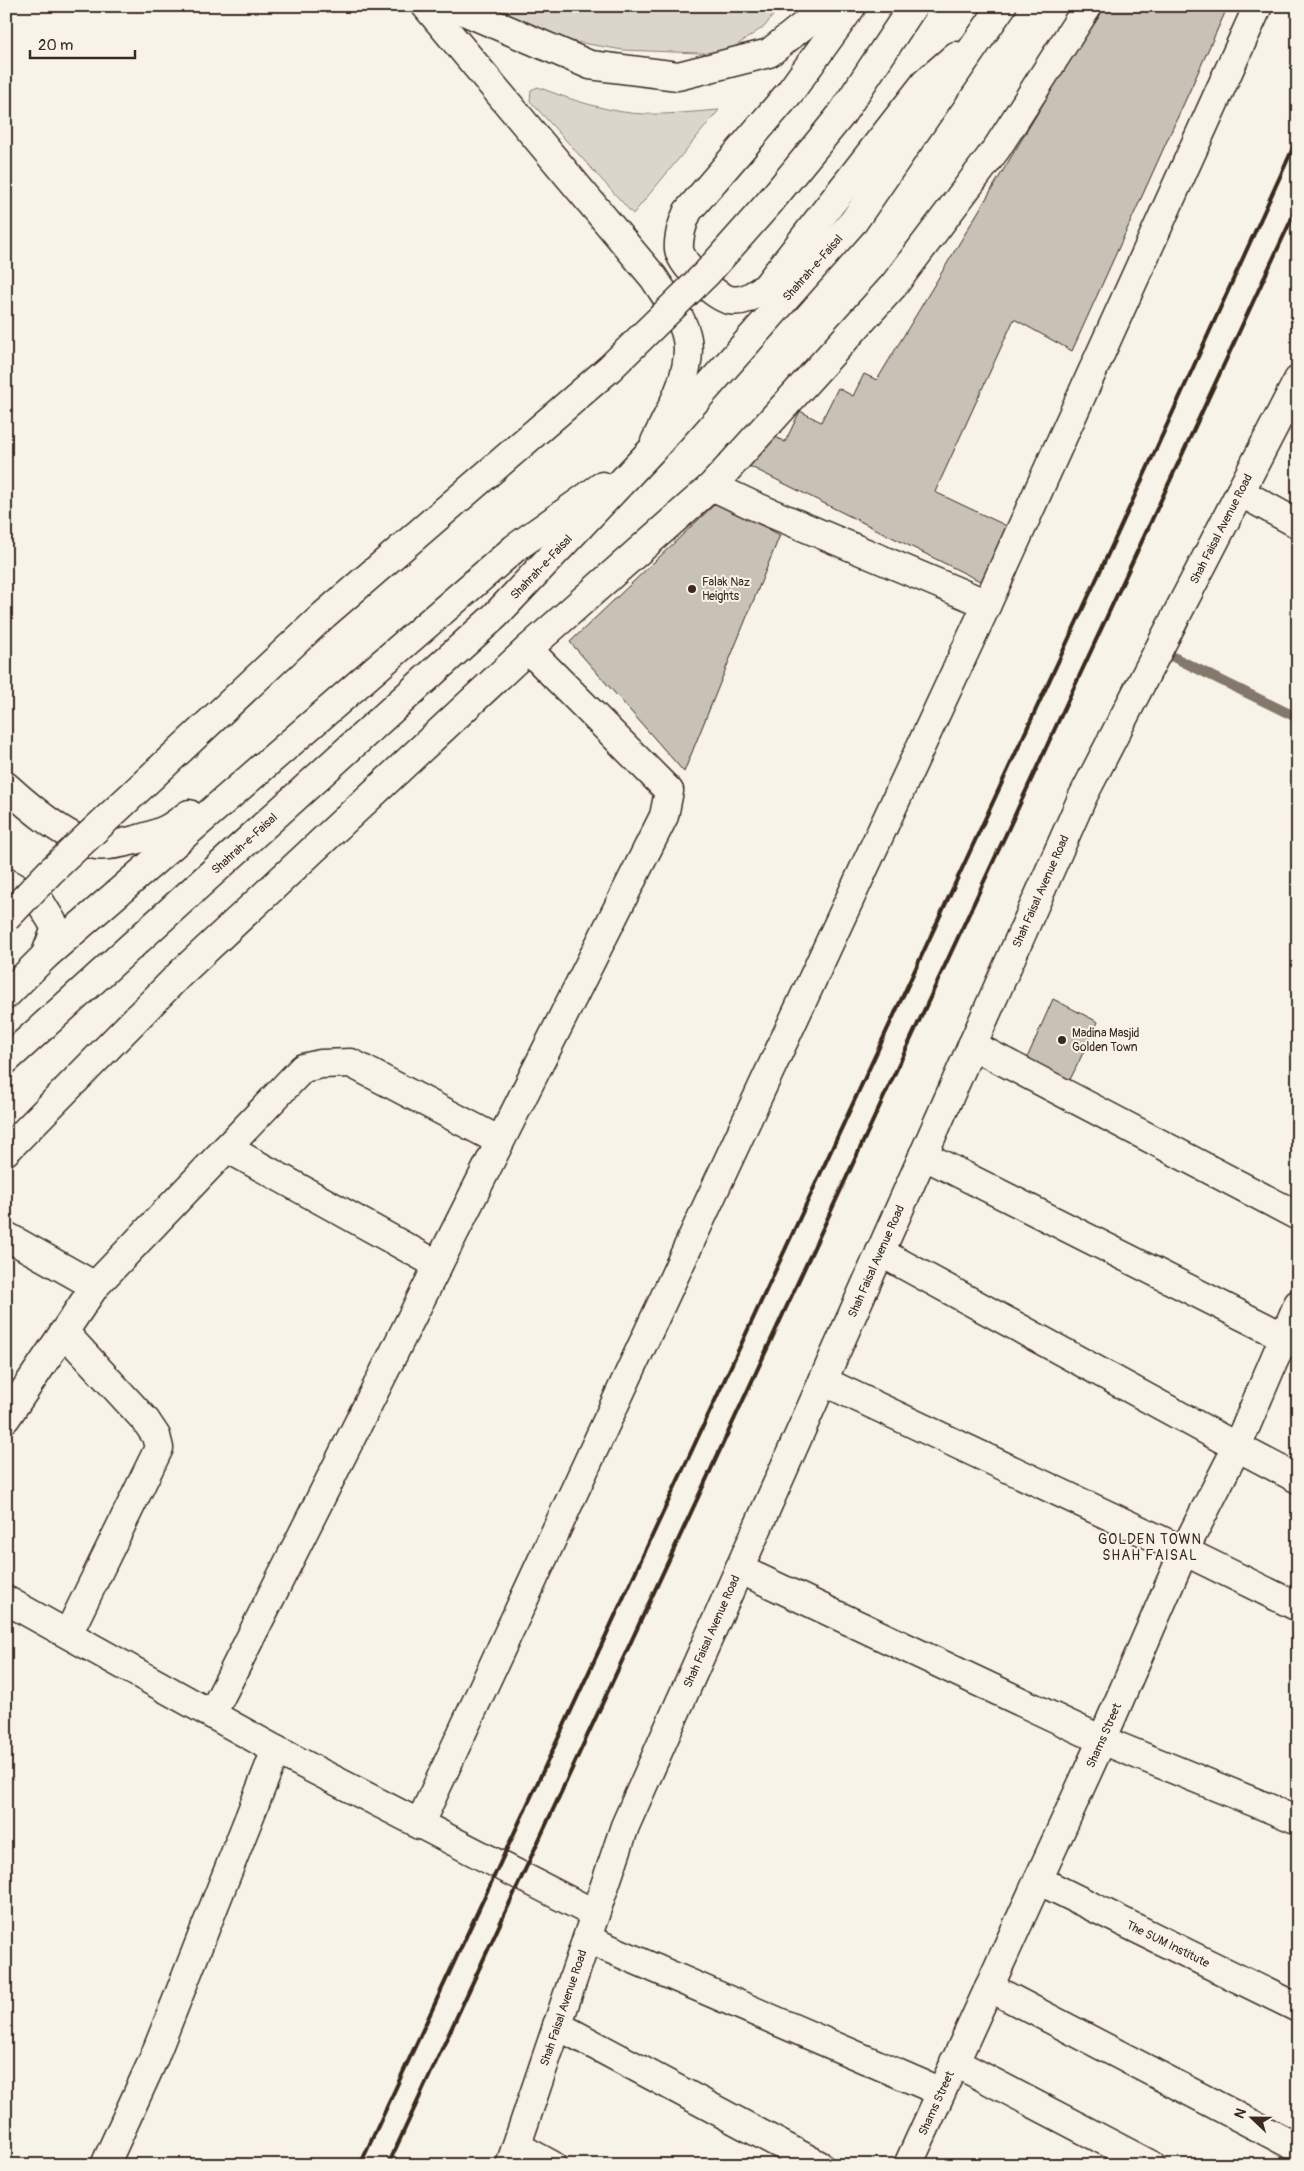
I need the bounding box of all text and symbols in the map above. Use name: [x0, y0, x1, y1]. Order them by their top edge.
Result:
scale bar: [30, 28, 135, 60]
text: 20 m: [38, 36, 73, 55]
street label: Shahrah-e-Faisal: [779, 231, 846, 304]
street label: Shah Faisal Avenue Road: [1187, 471, 1256, 586]
street label: Shahrah-e-Faisal: [507, 531, 576, 603]
place label: Falak Naz Heights: [702, 575, 750, 604]
marker: Falak Naz Heights: [686, 583, 698, 595]
street label: Shahrah-e-Faisal: [208, 810, 281, 877]
street label: Shah Faisal Avenue Road: [1009, 833, 1072, 950]
place label: Madina Masjid Golden Town: [1072, 1026, 1140, 1055]
marker: Madina Masjid Golden Town: [1056, 1034, 1068, 1046]
street label: Shah Faisal Avenue Road: [845, 1203, 908, 1320]
district label: GOLDEN TOWN SHAH FAISAL: [1098, 1531, 1202, 1564]
street label: Shah Faisal Avenue Road: [680, 1573, 743, 1690]
street label: Shams Street: [1083, 1701, 1125, 1770]
street label: The SUM Institute: [1124, 1917, 1212, 1971]
street label: Shah Faisal Avenue Road: [537, 1948, 590, 2068]
street label: Shams Street: [915, 2068, 958, 2138]
north arrow: [1226, 2094, 1276, 2144]
text: N: [1231, 2106, 1250, 2121]

